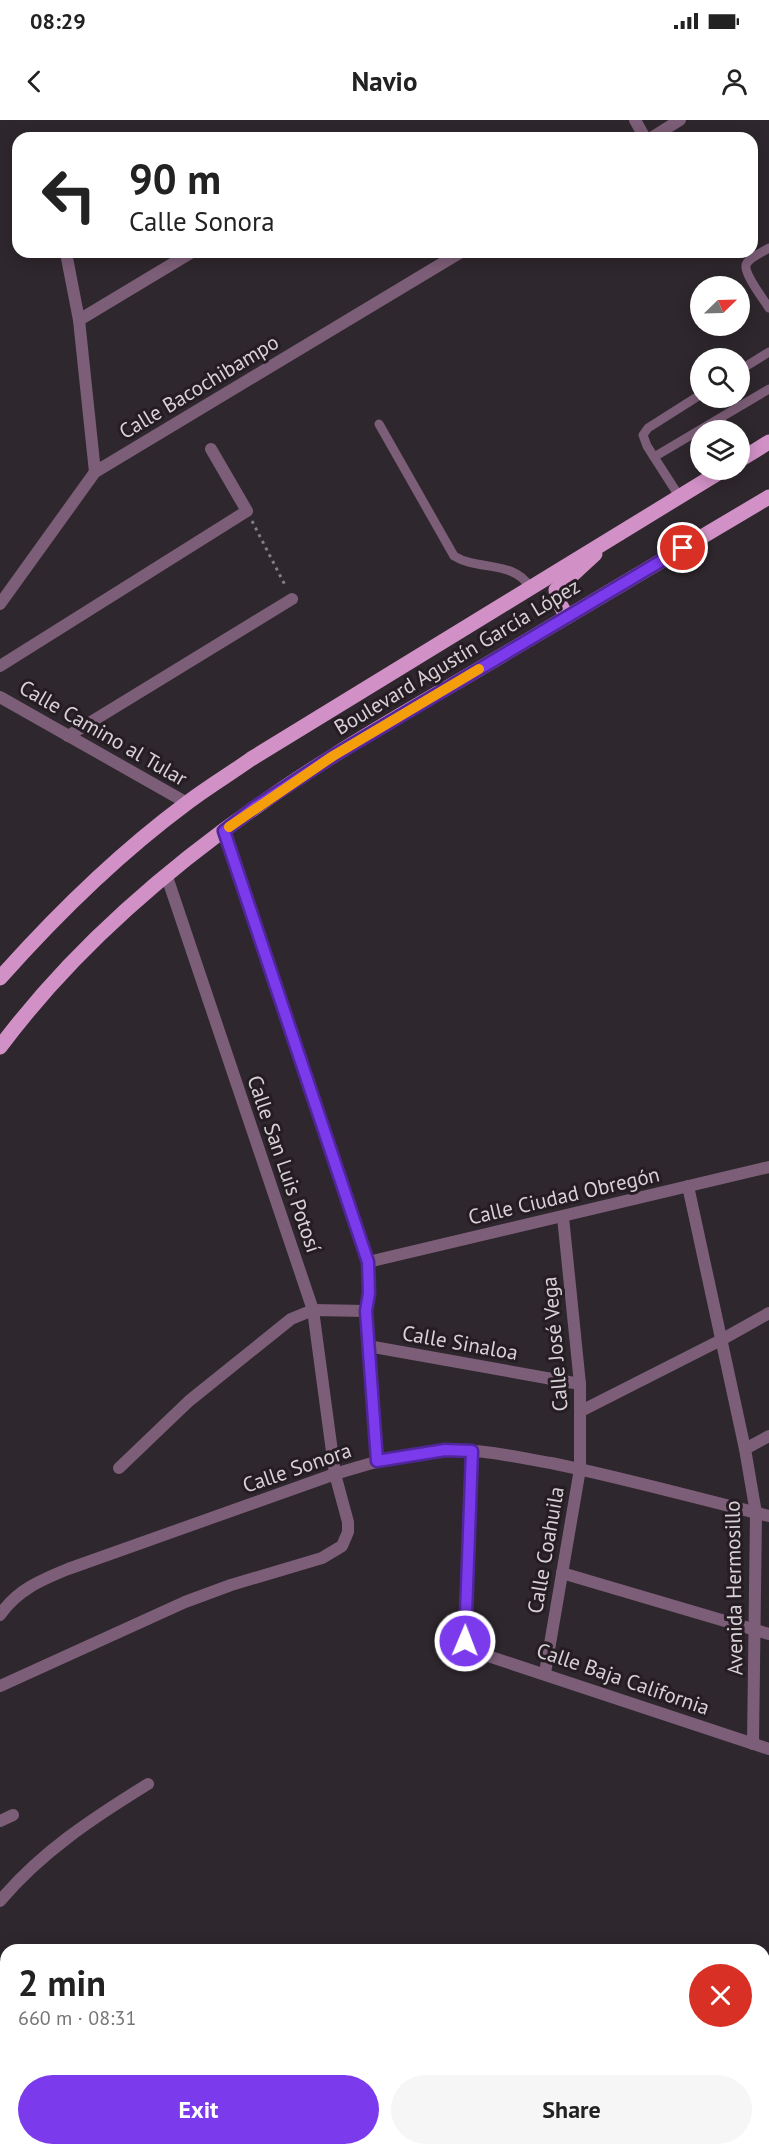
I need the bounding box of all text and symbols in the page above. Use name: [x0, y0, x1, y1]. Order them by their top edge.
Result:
text: 08:29: [30, 7, 86, 35]
text: Navio: [352, 64, 417, 98]
icon: back: [18, 65, 51, 98]
icon: person: [718, 65, 751, 98]
text: 90 m: [129, 151, 221, 206]
icon: left: [30, 156, 108, 234]
text: Calle Sonora: [129, 204, 275, 238]
north arrow: [690, 276, 750, 336]
map controls: [690, 276, 750, 480]
street label: Calle Bacochibampo: [114, 328, 283, 445]
button: search: [690, 348, 750, 408]
button: layers: [690, 420, 750, 480]
pin: [657, 522, 708, 573]
icon: arrive: [666, 531, 699, 564]
street label: Boulevard Agustín García López: [329, 572, 585, 741]
street label: Calle Camino al Tular: [14, 673, 192, 792]
street label: Calle San Luis Potosí: [241, 1072, 328, 1256]
street label: Calle Ciudad Obregón: [466, 1160, 662, 1231]
street label: Calle José Vega: [535, 1275, 574, 1413]
street label: Calle Sinaloa: [400, 1319, 520, 1366]
street label: Calle Sonora: [239, 1436, 355, 1499]
street label: Calle Coahuila: [521, 1484, 570, 1616]
street label: Avenida Hermosillo: [718, 1500, 749, 1676]
position arrow: [433, 1609, 497, 1673]
street label: Calle Baja California: [533, 1636, 713, 1721]
text: 2 min: [18, 1959, 106, 2006]
button: close: [689, 1964, 752, 2027]
text: 660 m · 08:31: [18, 2005, 136, 2031]
button: Exit: [18, 2075, 379, 2144]
button: Share: [391, 2075, 752, 2144]

